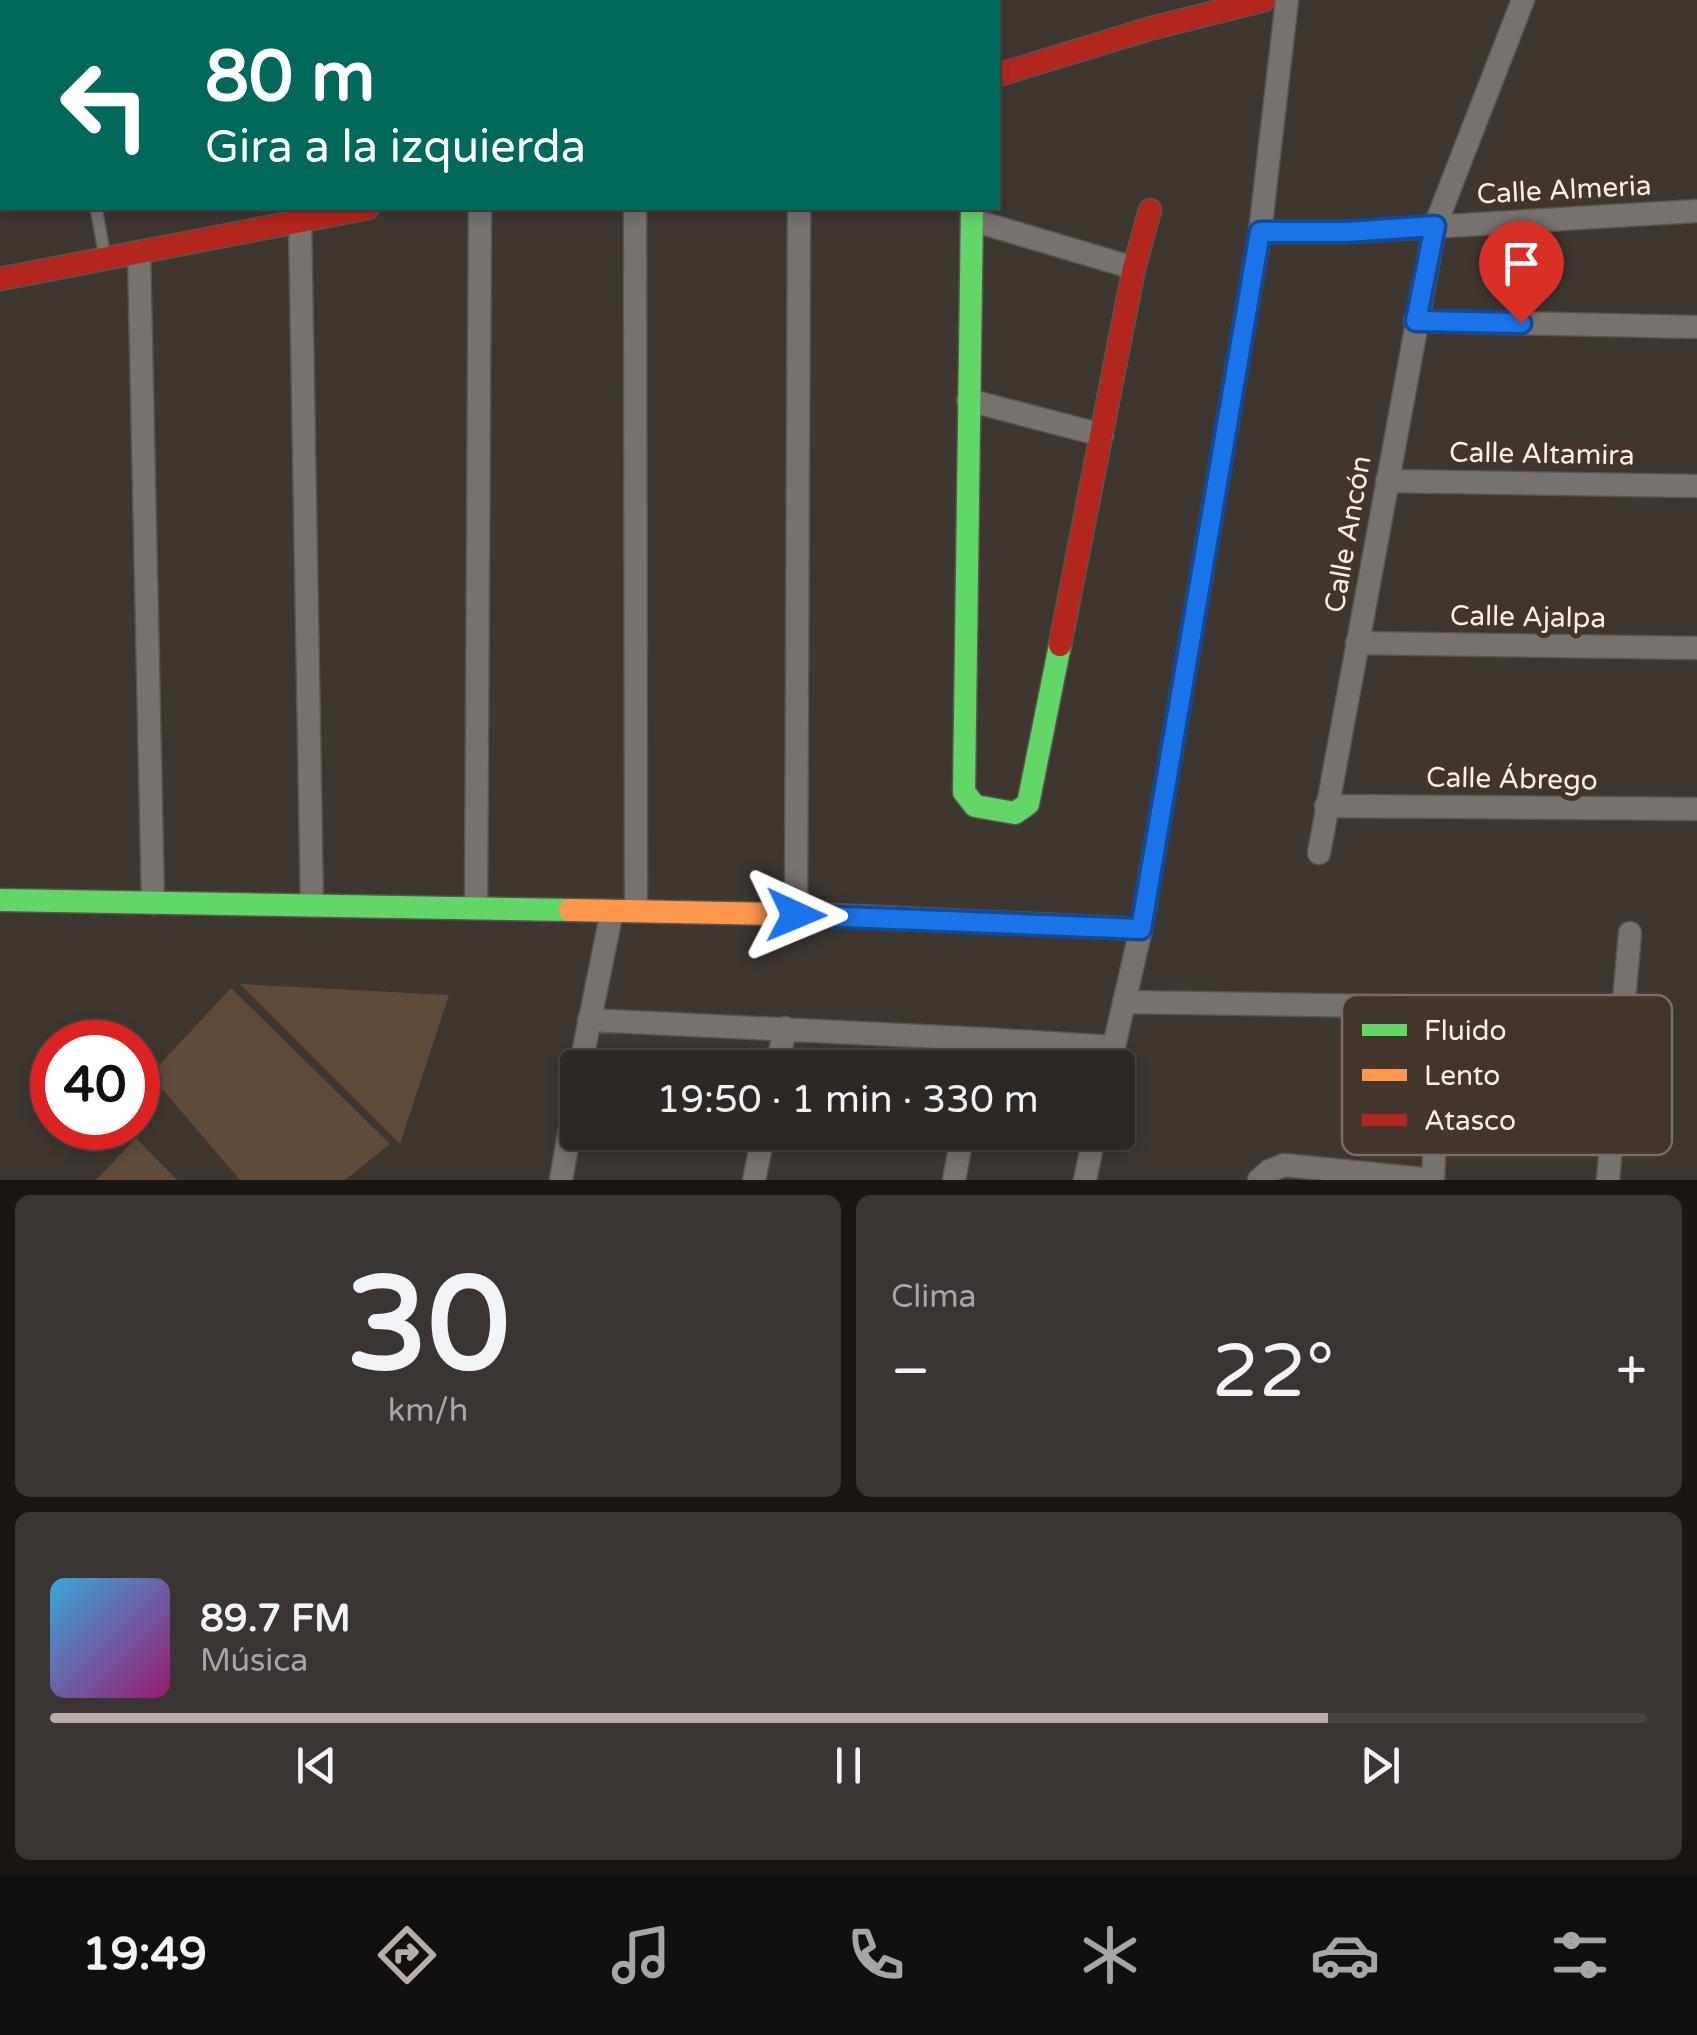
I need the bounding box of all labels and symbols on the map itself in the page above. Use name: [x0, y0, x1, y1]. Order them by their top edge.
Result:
street label: Calle Almeria: [1476, 168, 1652, 212]
pin: [1479, 221, 1564, 324]
street label: Calle Altamira: [1449, 435, 1635, 473]
street label: Calle Ancón: [1317, 453, 1379, 615]
street label: Calle Ajalpa: [1450, 599, 1606, 635]
street label: Calle Ábrego: [1426, 761, 1598, 797]
position arrow: [744, 863, 848, 967]
legend: [1342, 995, 1672, 1155]
text: Fluido: [1424, 1014, 1507, 1048]
speed limit sign: 40: [30, 1020, 160, 1150]
text: Lento: [1424, 1059, 1500, 1093]
text: Atasco: [1424, 1104, 1516, 1138]

